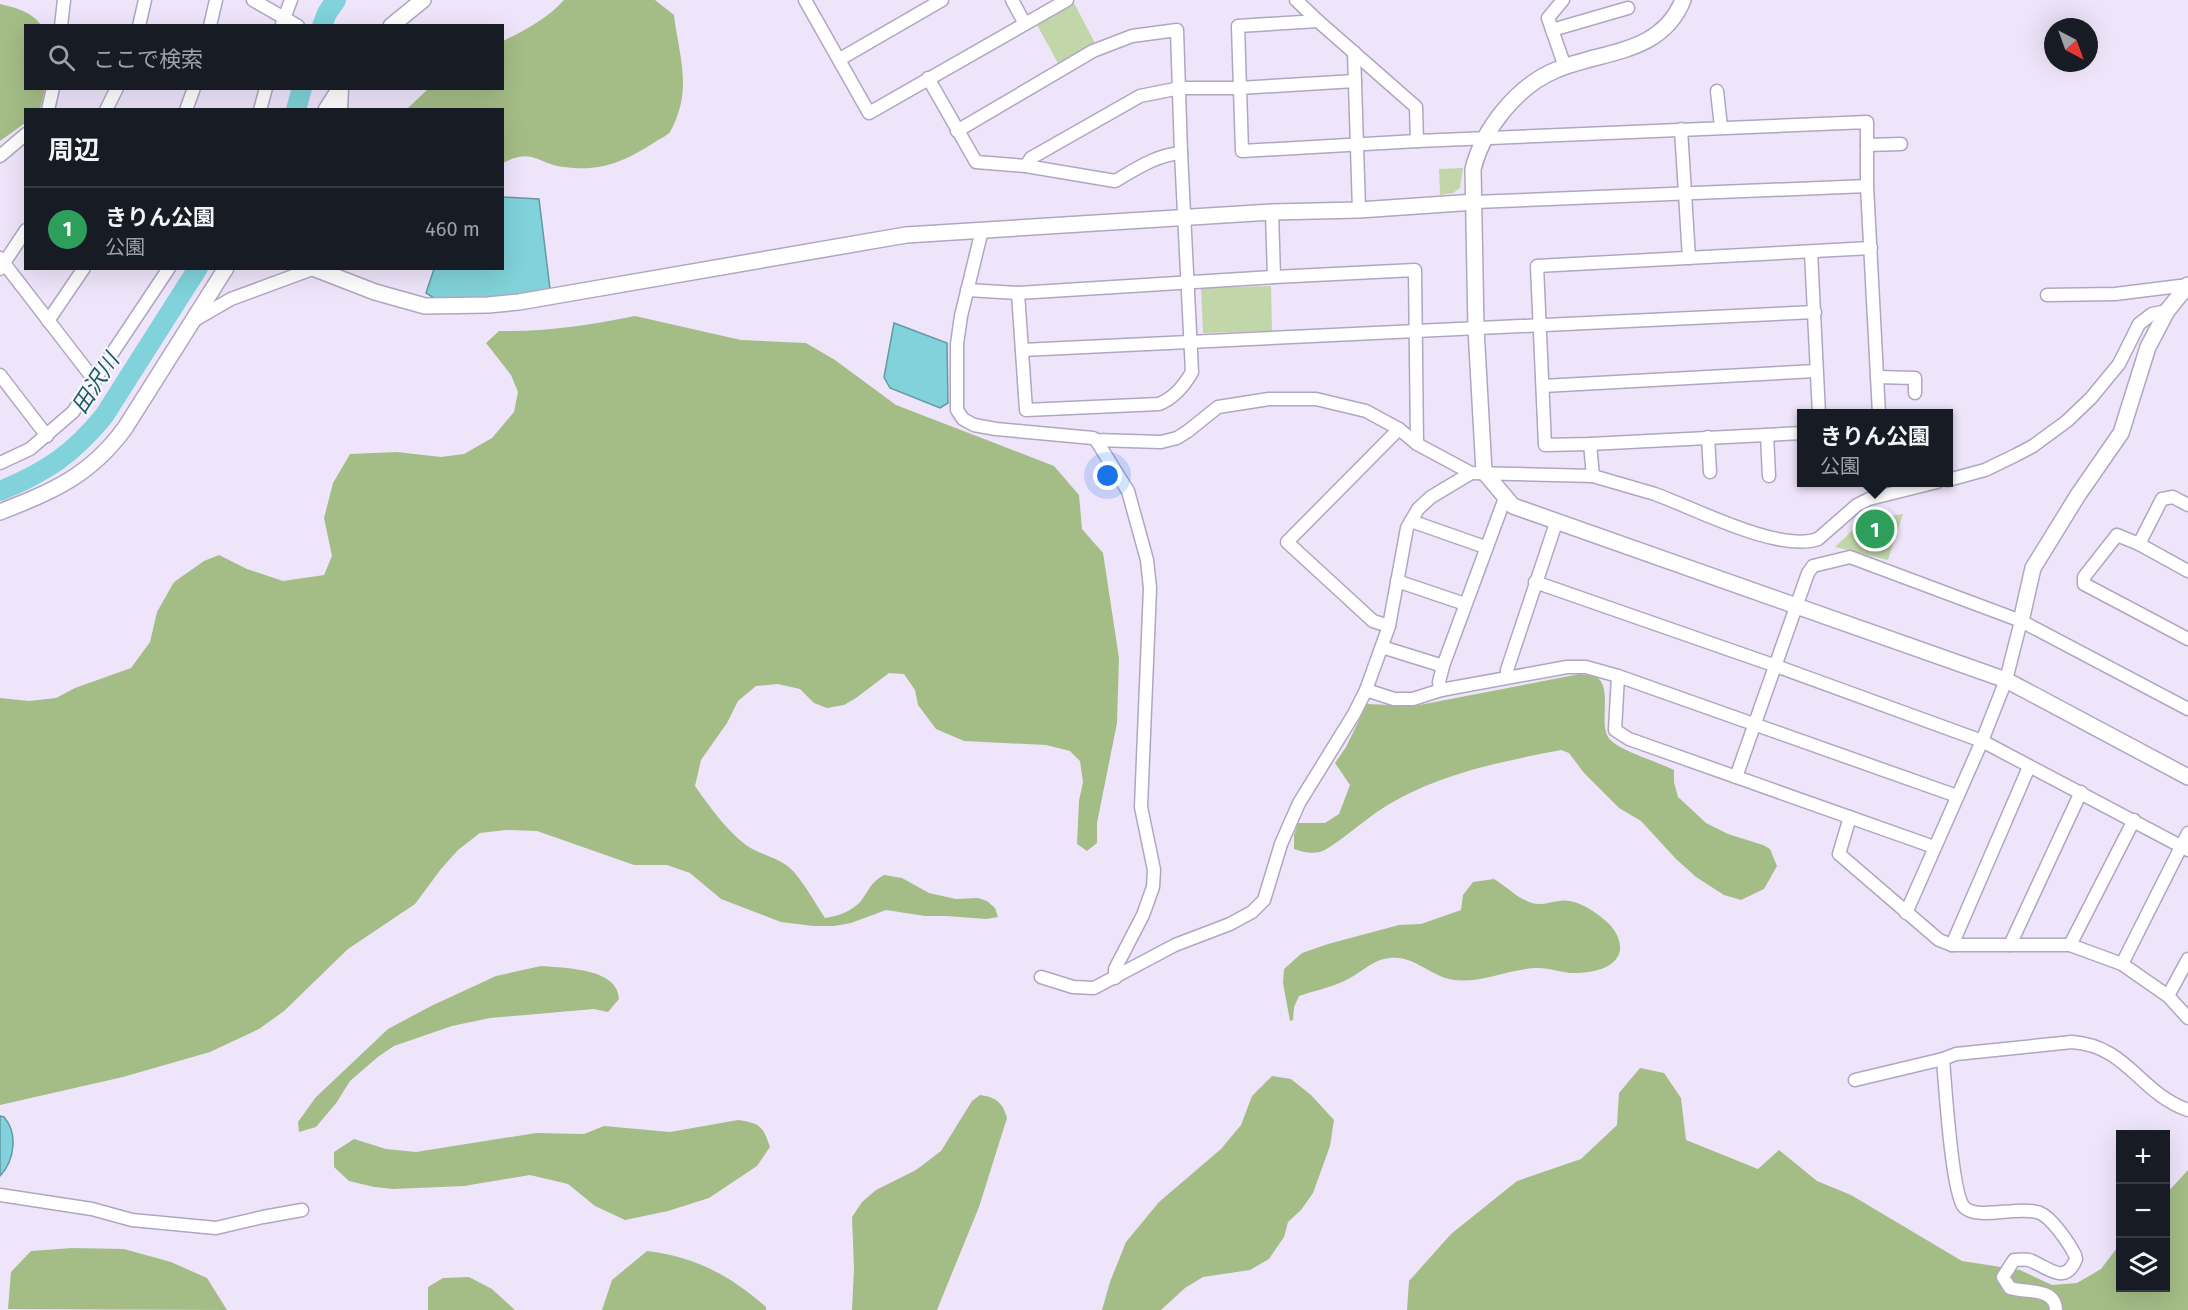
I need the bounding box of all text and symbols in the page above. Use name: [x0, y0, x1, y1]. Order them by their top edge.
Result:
north arrow: [2044, 18, 2098, 72]
search box: [24, 24, 504, 90]
icon: search: [45, 41, 78, 74]
text: ここで検索: [93, 46, 203, 73]
text: 周辺: [48, 135, 100, 166]
text: きりん公園: [105, 204, 215, 231]
text: 1: [63, 217, 72, 241]
text: 460 m: [425, 217, 480, 241]
text: 公園: [105, 235, 145, 259]
water label: 田沢川: [66, 347, 126, 418]
popup: [1797, 409, 1953, 487]
text: きりん公園: [1820, 423, 1930, 450]
text: 公園: [1820, 454, 1860, 478]
your location: [1093, 461, 1122, 490]
pin: 1: [1856, 506, 1894, 552]
map controls: [2116, 1130, 2170, 1292]
button: +: [2116, 1130, 2170, 1184]
button: −: [2116, 1184, 2170, 1238]
button: layers: [2116, 1238, 2170, 1292]

